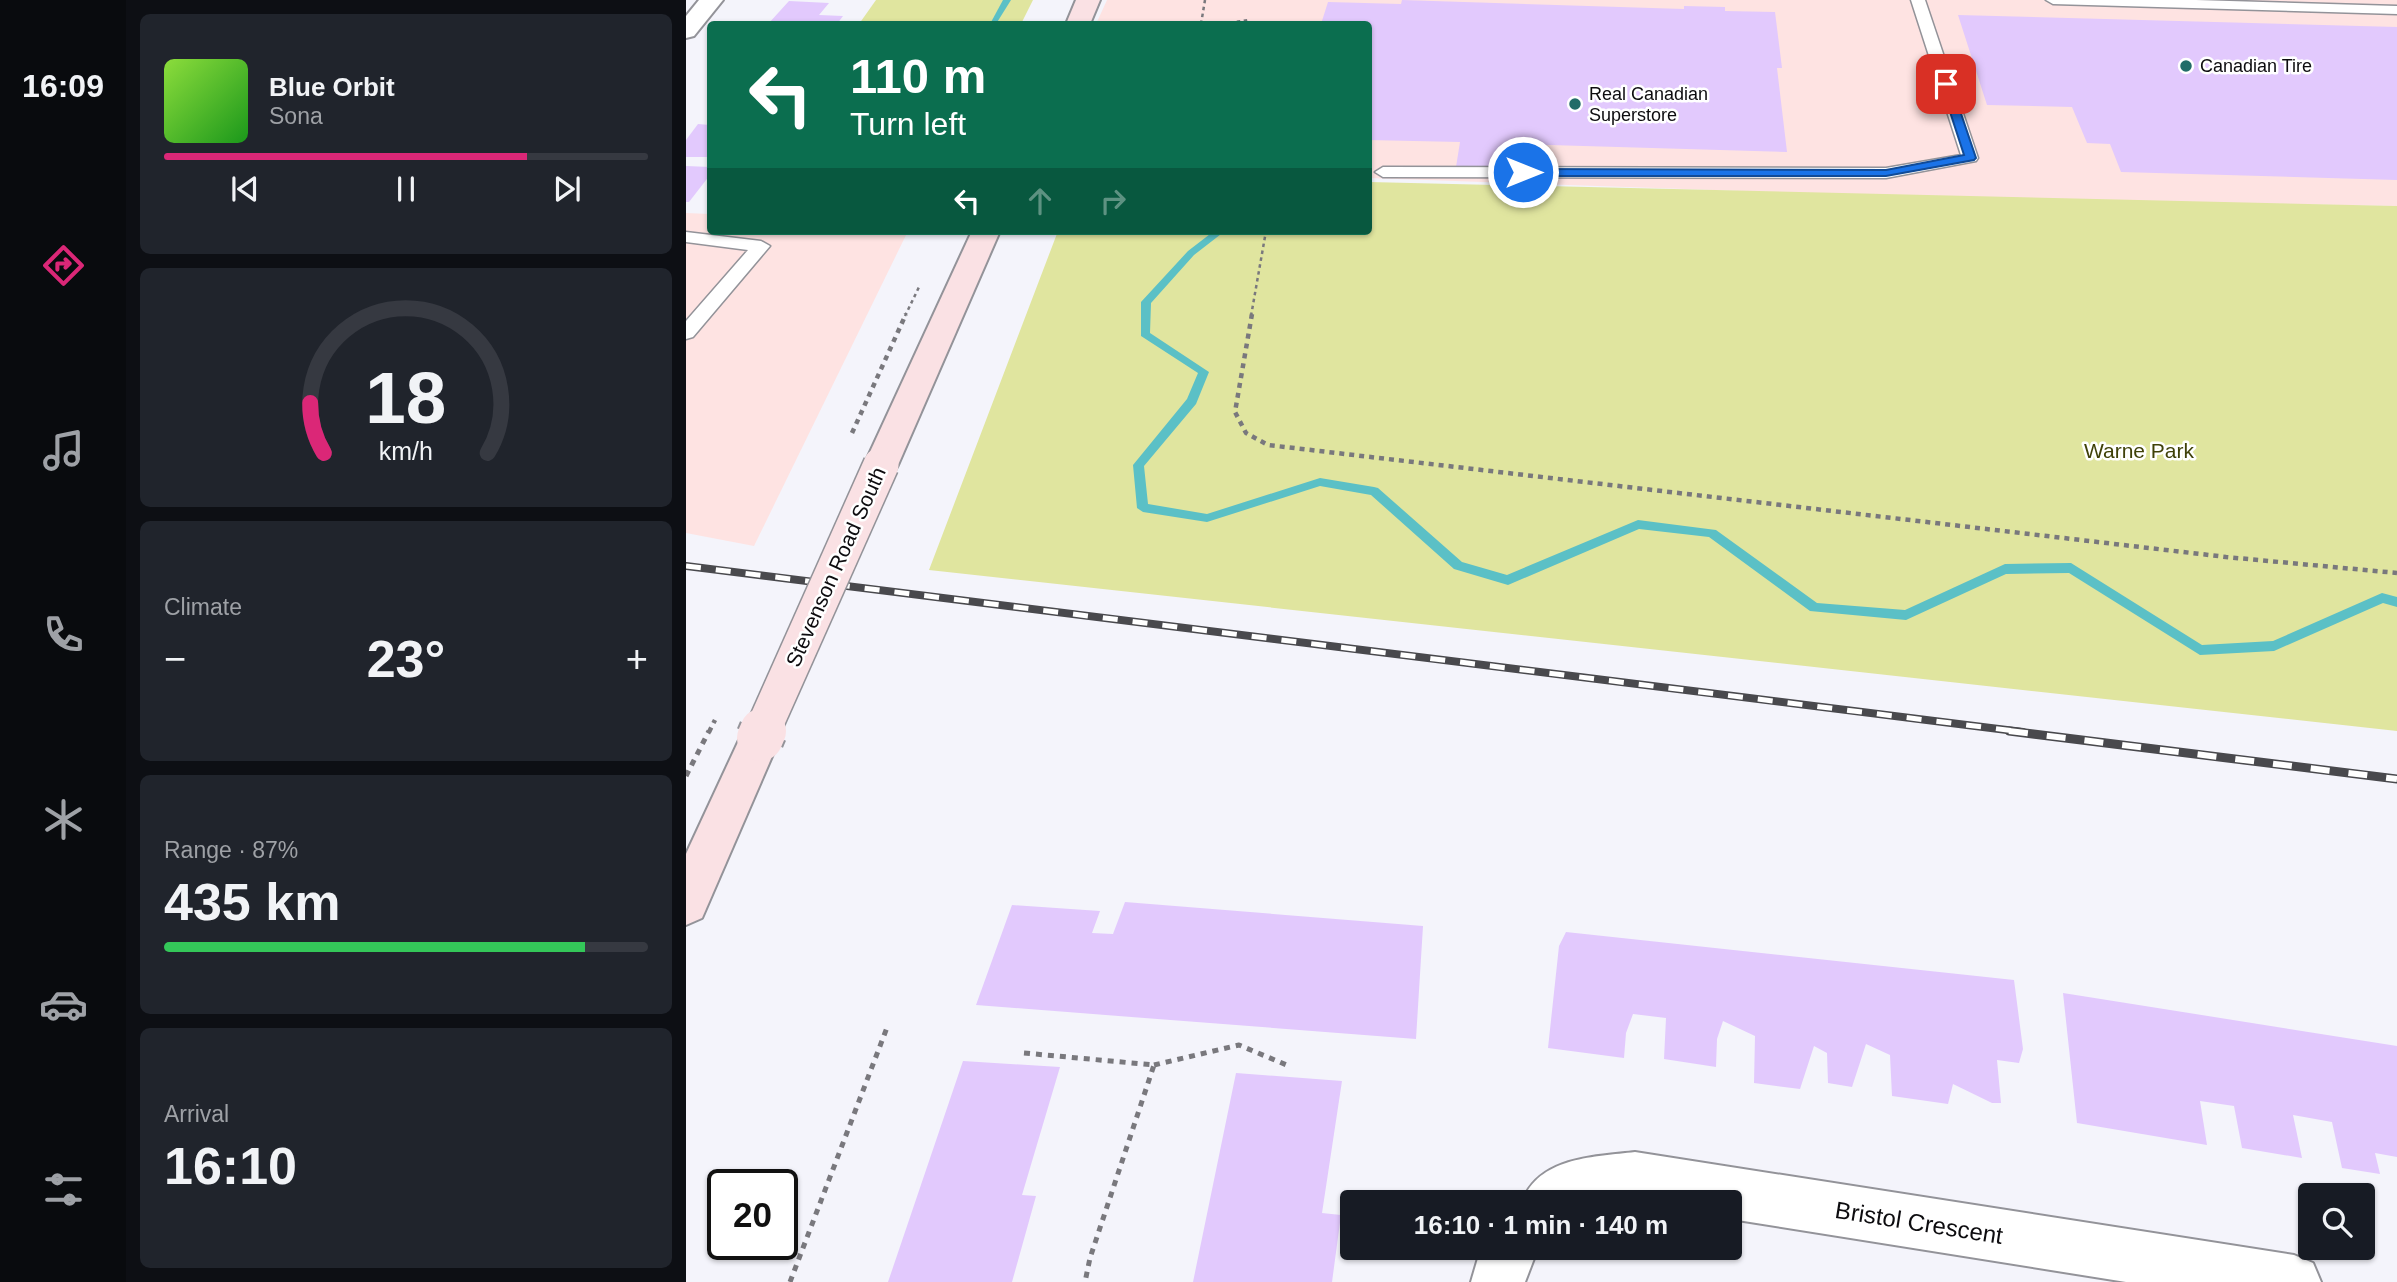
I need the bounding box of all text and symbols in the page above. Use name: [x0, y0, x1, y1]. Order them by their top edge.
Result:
icon: left: [735, 49, 826, 140]
text: 110 m: [850, 49, 986, 103]
pin: [1916, 54, 1976, 114]
place label: Canadian Tire: [2200, 56, 2312, 76]
marker: Canadian Tire: [2178, 58, 2194, 74]
icon: arrive: [1927, 65, 1965, 103]
text: 16:09: [22, 68, 104, 104]
text: Blue Orbit: [269, 72, 395, 102]
place label: Real Canadian Superstore: [1589, 84, 1708, 125]
marker: Real Canadian Superstore: [1567, 96, 1583, 112]
text: Sona: [269, 103, 323, 129]
text: Turn left: [850, 106, 966, 142]
position arrow: [1486, 135, 1560, 209]
icon: previous: [226, 170, 264, 208]
icon: pause: [387, 170, 425, 208]
icon: next: [548, 170, 586, 208]
icon: left: [948, 182, 986, 220]
icon: ahead: [1021, 182, 1059, 220]
icon: right: [1094, 182, 1132, 220]
icon: directions: [39, 241, 88, 290]
text: 18: [366, 358, 446, 439]
icon: music: [39, 426, 88, 475]
text: km/h: [379, 437, 433, 465]
park label: Warne Park: [2084, 439, 2195, 462]
street label: Stevenson Road South: [781, 463, 890, 670]
text: Climate: [164, 594, 242, 620]
icon: phone: [39, 610, 88, 659]
text: 23°: [367, 630, 445, 688]
text: −: [164, 638, 186, 680]
text: +: [626, 638, 648, 680]
icon: climate: [39, 795, 88, 844]
text: Range · 87%: [164, 837, 298, 863]
text: 435 km: [164, 873, 340, 931]
icon: car: [39, 980, 88, 1029]
text: Arrival: [164, 1101, 229, 1127]
text: 16:10: [164, 1137, 297, 1195]
icon: filters: [39, 1165, 88, 1214]
speed limit sign: 20: [707, 1169, 798, 1260]
map controls: [2298, 1183, 2375, 1260]
button: search: [2298, 1183, 2375, 1260]
street label: Bristol Crescent: [1833, 1196, 2005, 1249]
text: 16:10 · 1 min · 140 m: [1414, 1210, 1668, 1240]

